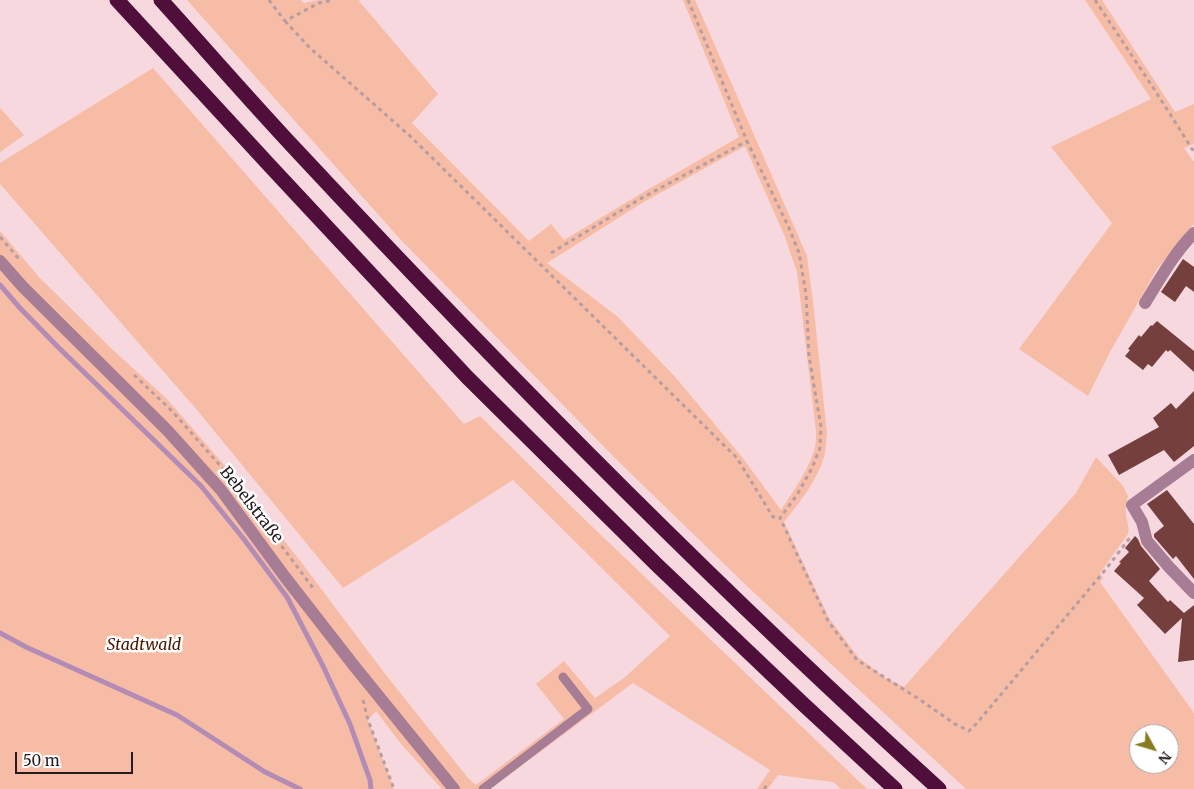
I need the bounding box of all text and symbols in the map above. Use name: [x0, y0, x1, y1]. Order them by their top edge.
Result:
street label: Bebelstraße: [215, 463, 287, 547]
park label: Stadtwald: [107, 635, 181, 655]
north arrow: [1129, 724, 1179, 774]
scale bar: [18, 742, 135, 774]
text: N: [1154, 748, 1175, 768]
text: 50 m: [23, 751, 60, 770]

